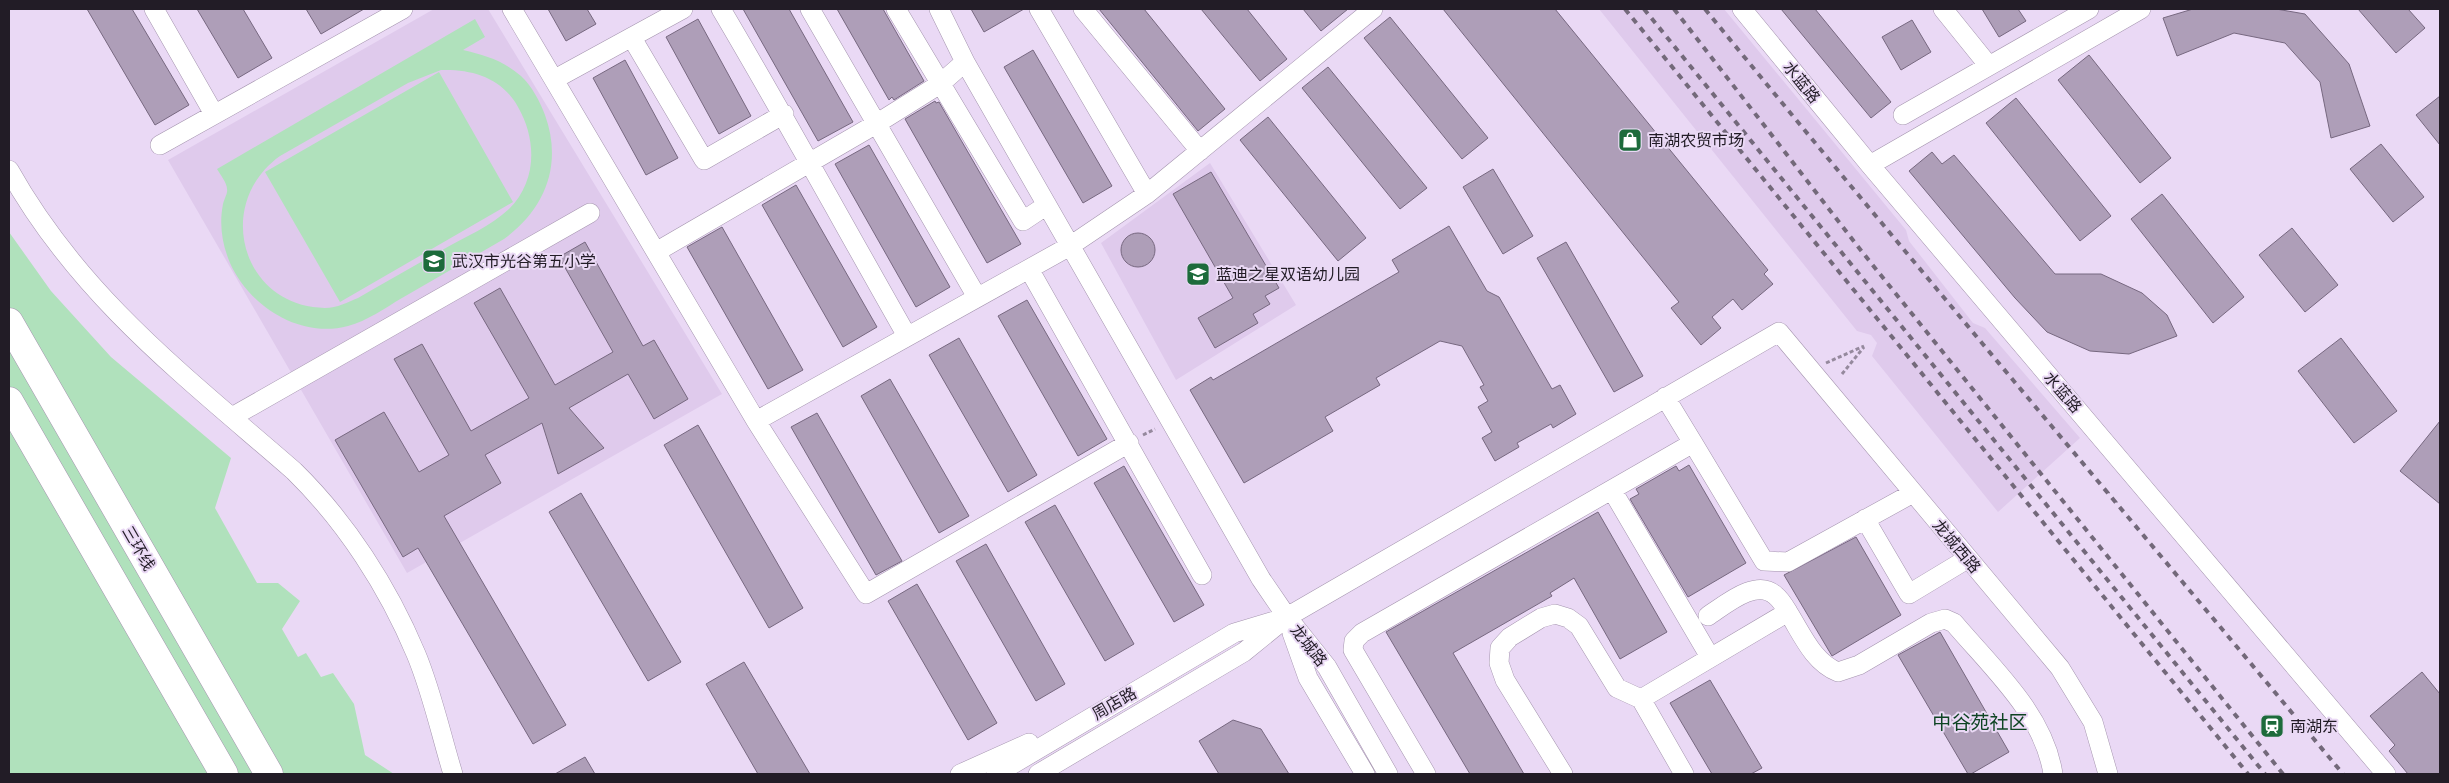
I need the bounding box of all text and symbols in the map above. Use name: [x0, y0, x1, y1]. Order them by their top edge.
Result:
street label: 水蓝路: [1778, 56, 1826, 108]
shop icon: 南湖农贸市场: [1617, 127, 1643, 153]
place label: 南湖农贸市场: [1648, 129, 1744, 151]
school or university icon: 武汉市光谷第五小学: [421, 248, 447, 274]
place label: 武汉市光谷第五小学: [452, 250, 596, 272]
school or university icon: 蓝迪之星双语幼儿园: [1185, 261, 1211, 287]
place label: 蓝迪之星双语幼儿园: [1216, 263, 1360, 285]
street label: 水蓝路: [2039, 367, 2087, 417]
street label: 龙城西路: [1928, 514, 1986, 578]
street label: 三环线: [117, 522, 161, 574]
street label: 龙城路: [1286, 619, 1332, 671]
street label: 周店路: [1088, 681, 1140, 725]
district label: 中谷苑社区: [1932, 709, 2028, 734]
station icon: 南湖东: [2259, 713, 2285, 739]
place label: 南湖东: [2290, 715, 2338, 737]

